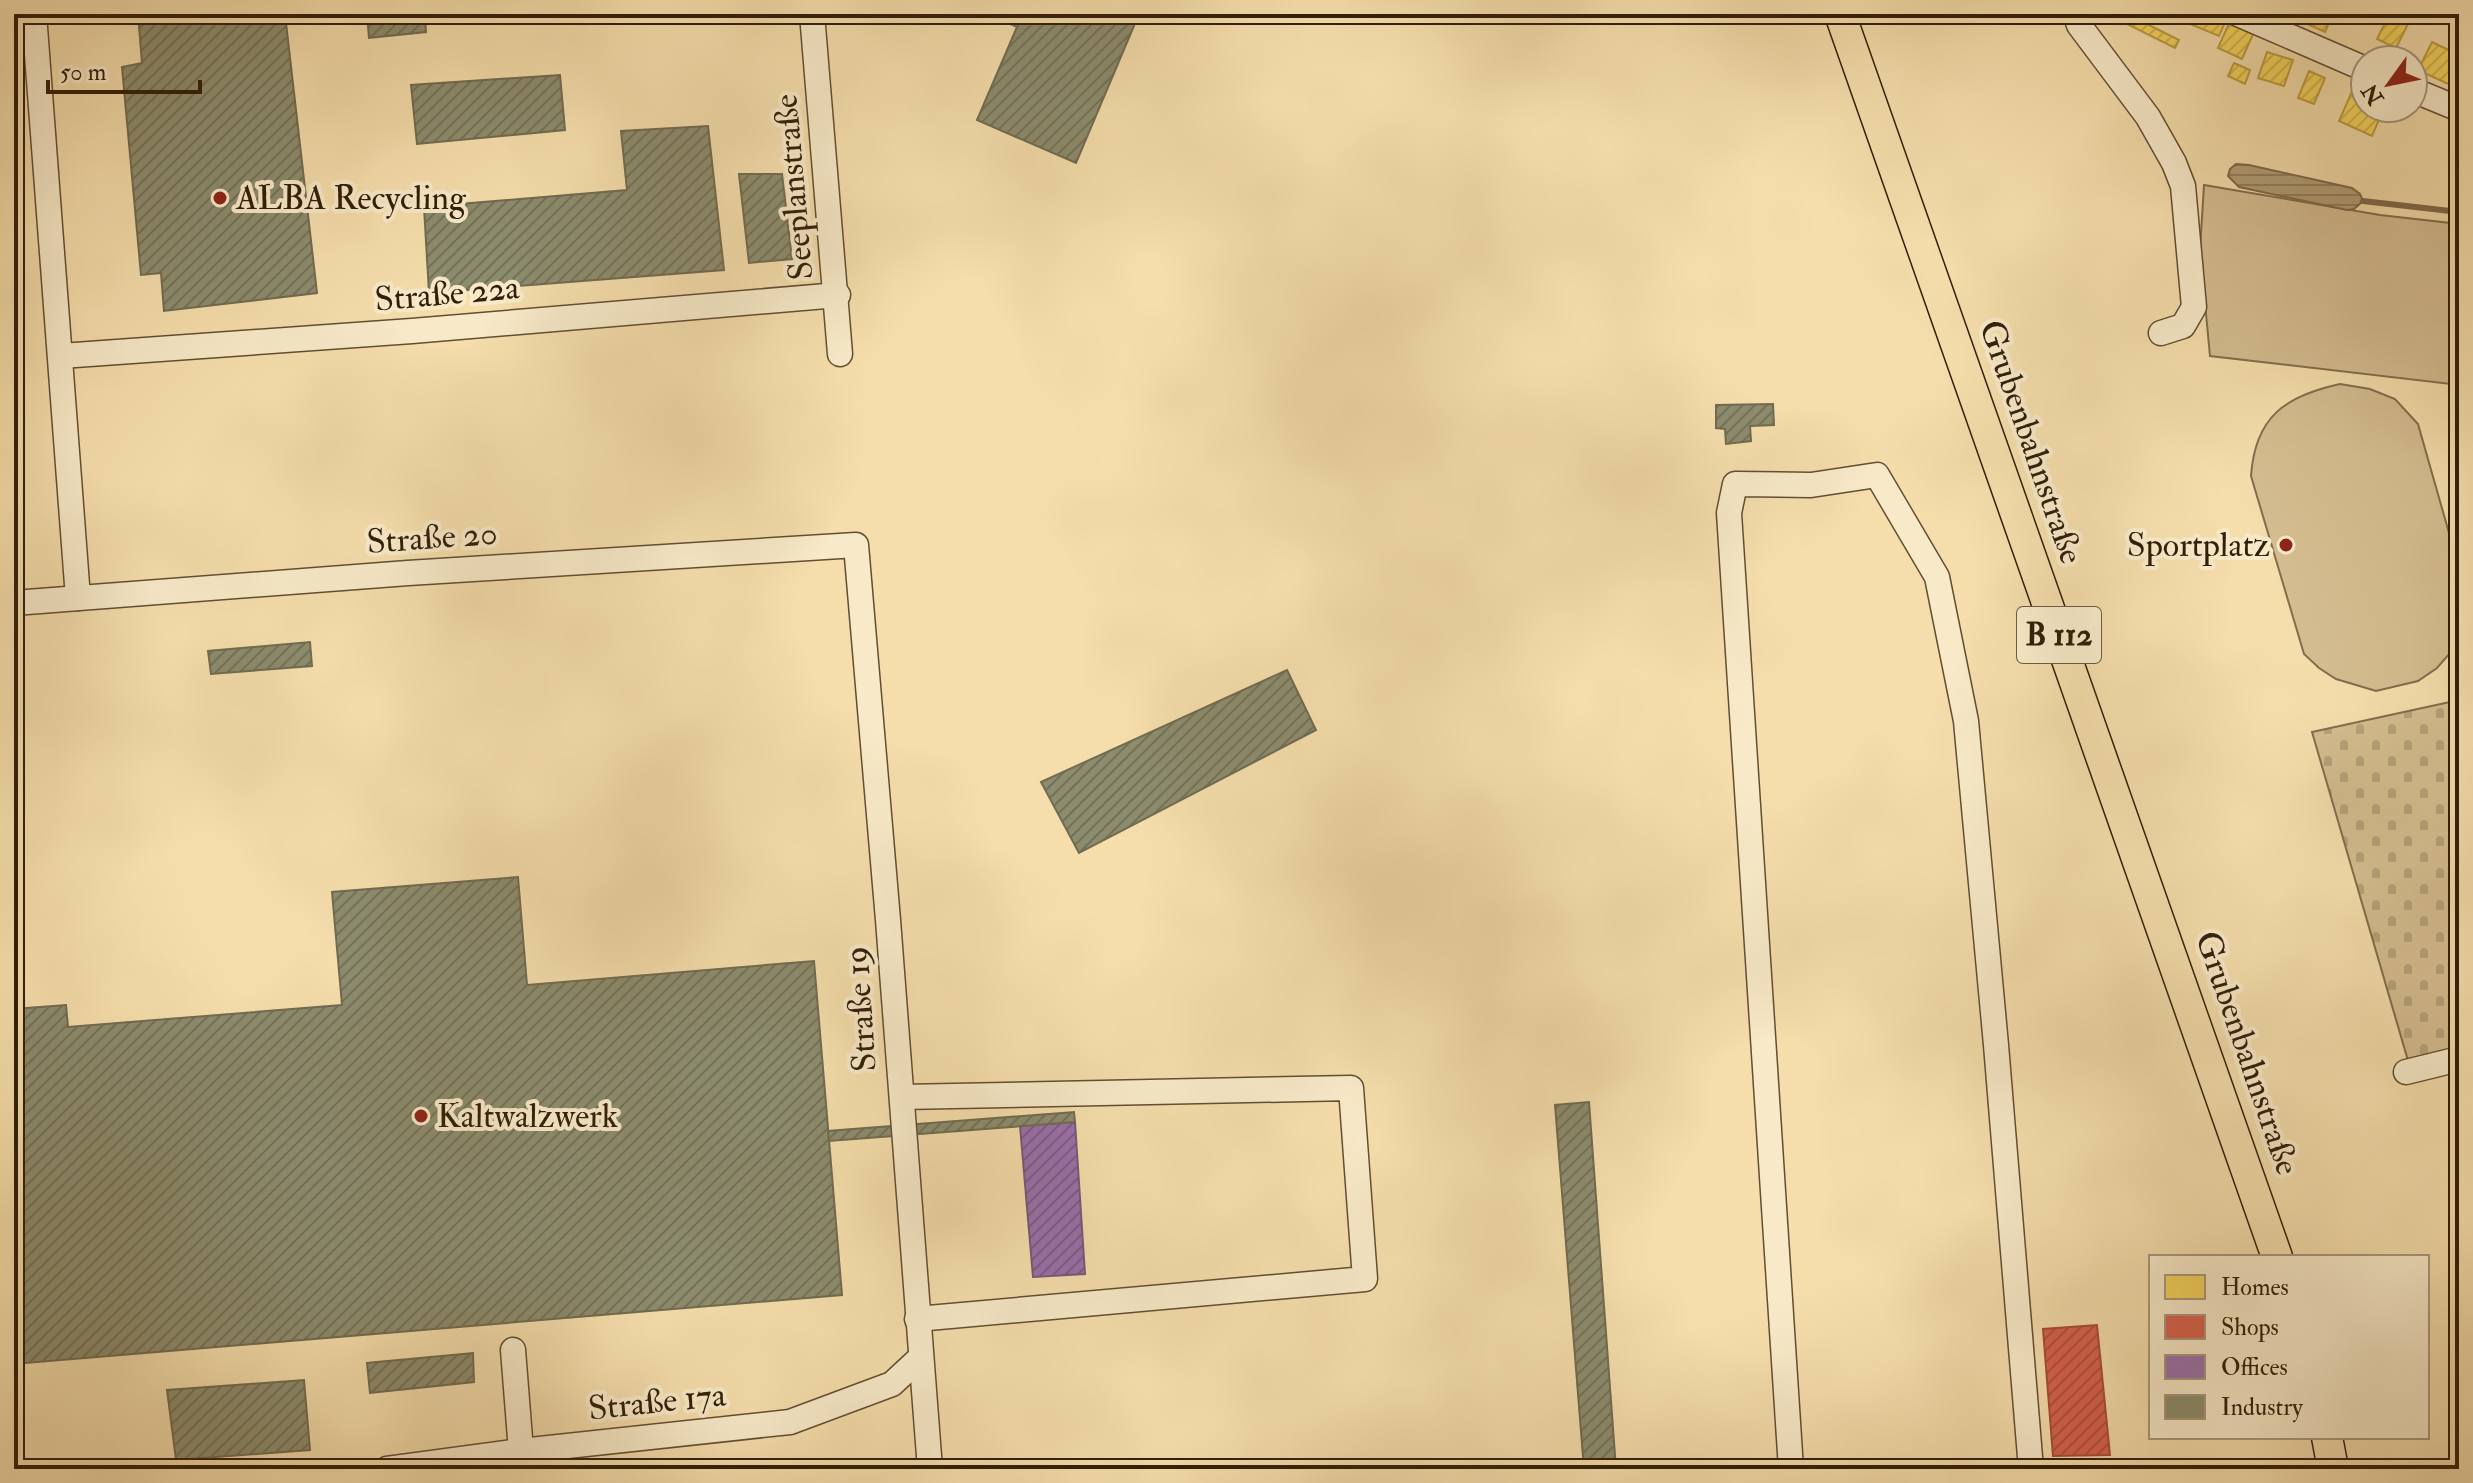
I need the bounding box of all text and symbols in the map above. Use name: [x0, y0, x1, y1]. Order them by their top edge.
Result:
scale bar: [48, 44, 200, 94]
north arrow: [2349, 44, 2429, 124]
text: 50 m: [60, 57, 107, 88]
text: N: [2356, 78, 2391, 111]
street label: Seeplanstraße: [764, 92, 824, 282]
place label: ALBA Recycling: [235, 177, 467, 220]
marker: ALBA Recycling: [211, 189, 229, 207]
street label: Straße 22a: [373, 266, 522, 322]
street label: Grubenbahnstraße: [1969, 314, 2093, 570]
street label: Straße 20: [365, 512, 499, 564]
place label: Sportplatz: [2127, 524, 2270, 567]
marker: Sportplatz: [2277, 536, 2295, 554]
road number: B 112: [2017, 607, 2101, 663]
street label: Grubenbahnstraße: [2185, 925, 2309, 1181]
street label: Straße 19: [835, 945, 887, 1073]
place label: Kaltwalzwerk: [437, 1095, 618, 1138]
marker: Kaltwalzwerk: [412, 1107, 430, 1125]
legend: [2149, 1255, 2429, 1439]
text: Homes: [2221, 1272, 2289, 1303]
text: Shops: [2221, 1312, 2279, 1343]
text: Offices: [2221, 1352, 2288, 1383]
street label: Straße 17a: [586, 1373, 729, 1431]
text: Industry: [2221, 1392, 2303, 1423]

